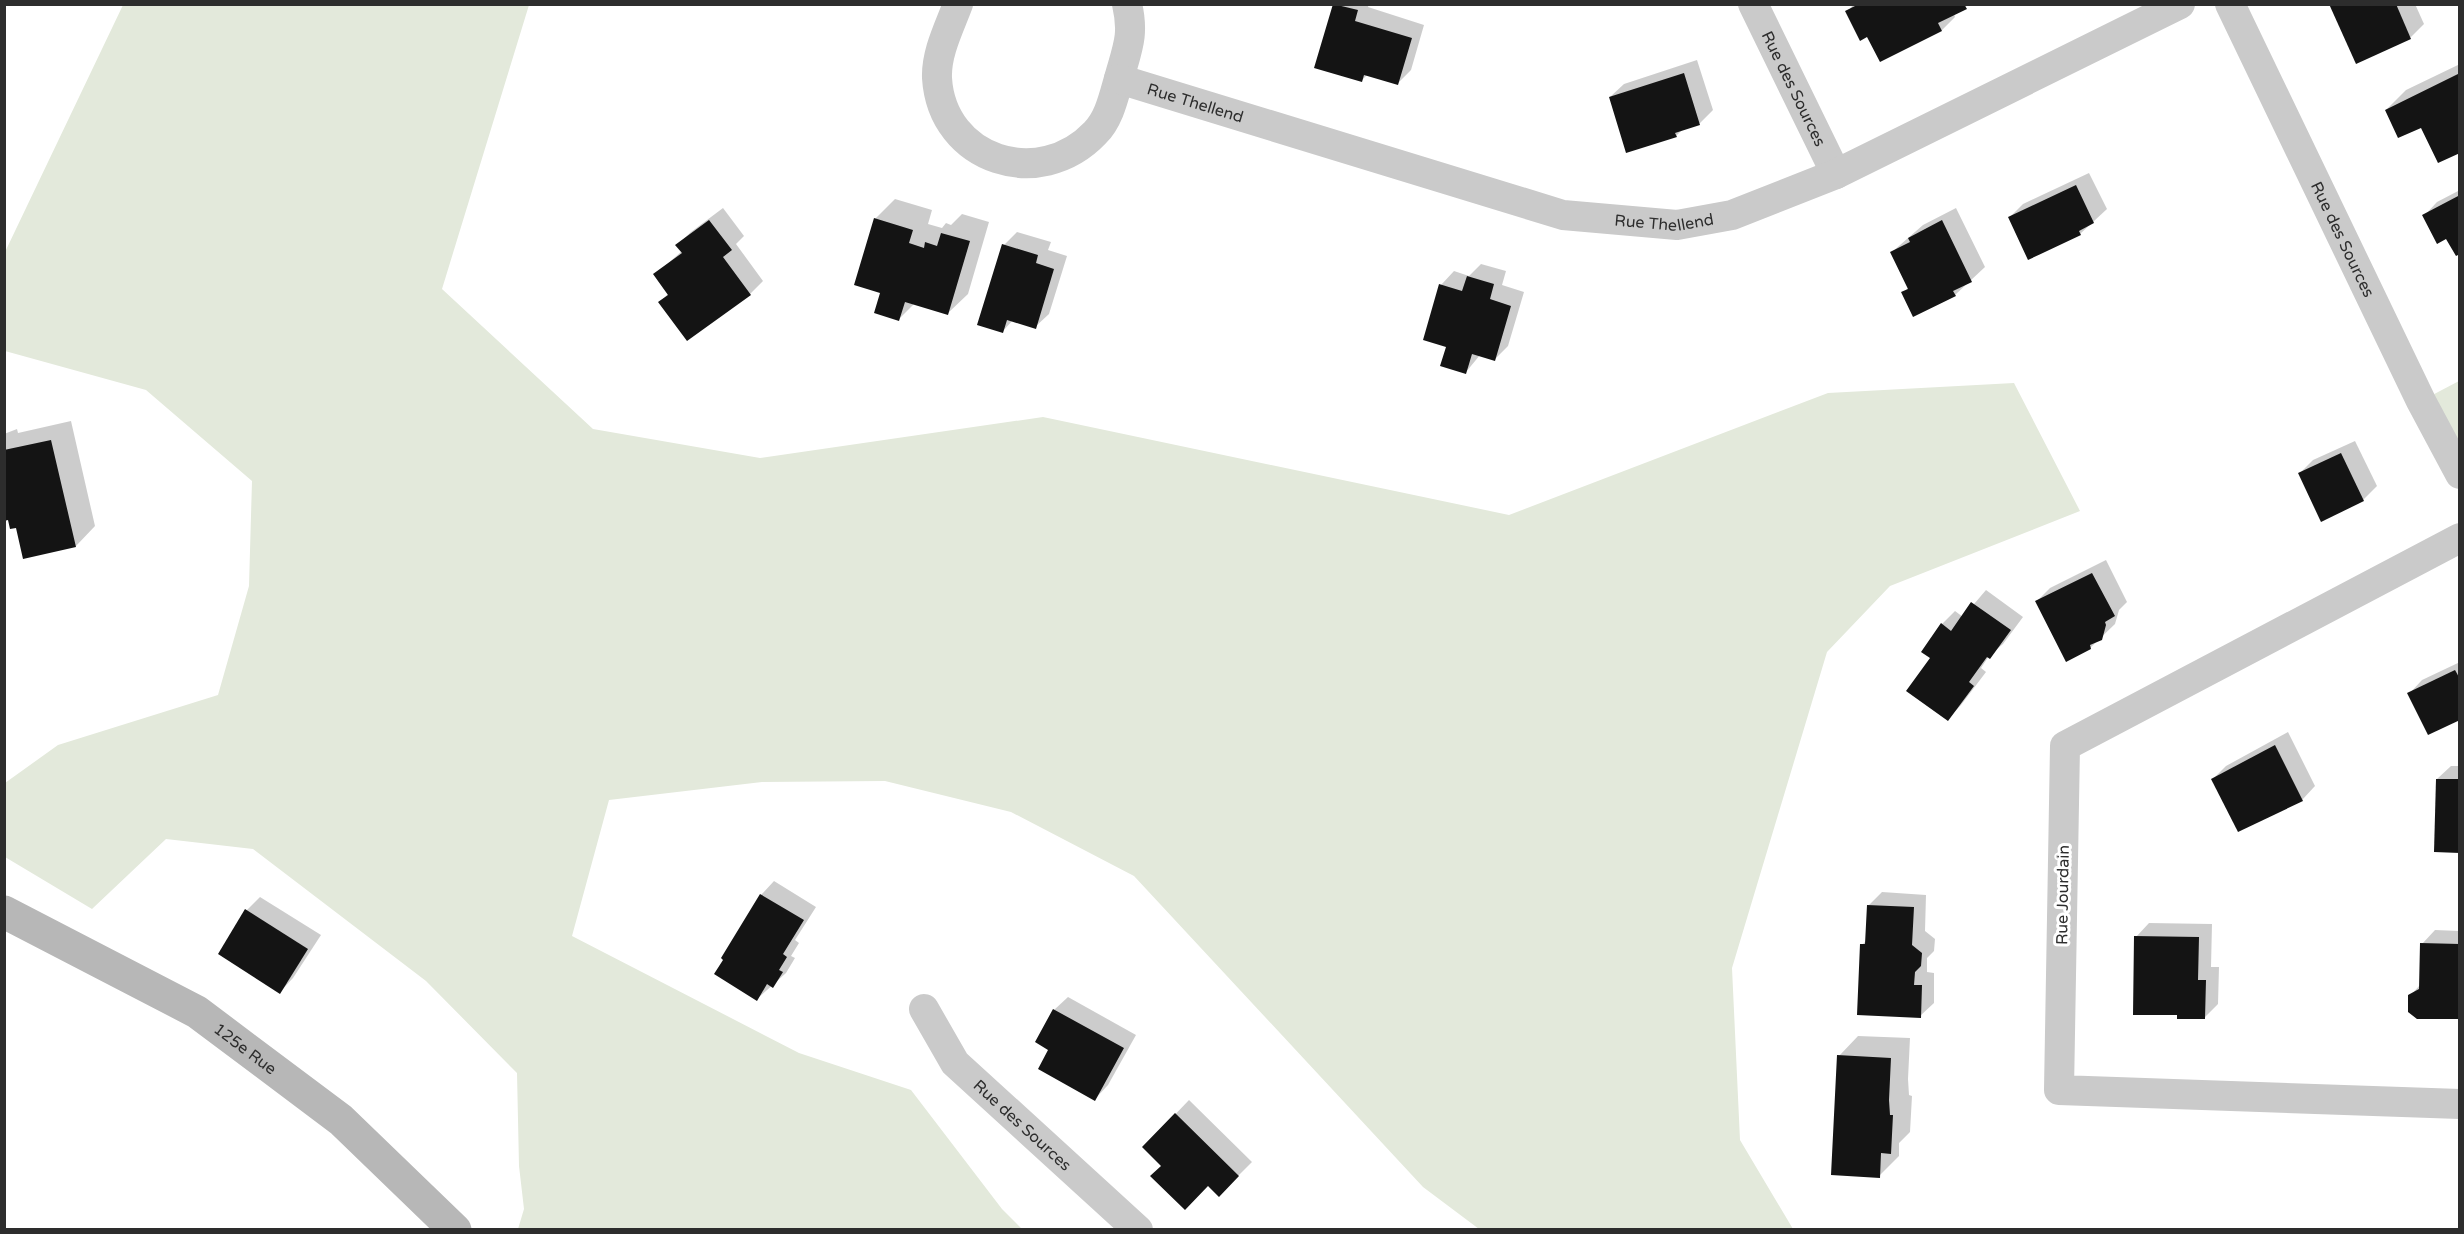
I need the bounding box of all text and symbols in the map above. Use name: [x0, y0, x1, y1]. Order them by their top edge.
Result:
street label: Rue des Sources: [1757, 28, 1830, 150]
street label: Rue Thellend: [1145, 79, 1246, 128]
street label: Rue des Sources: [2306, 179, 2379, 301]
street label: Rue Thellend: [1614, 210, 1715, 236]
street label: Rue Jourdain: [2052, 845, 2074, 945]
street label: 125e Rue: [209, 1019, 280, 1079]
street label: Rue des Sources: [969, 1076, 1075, 1175]

